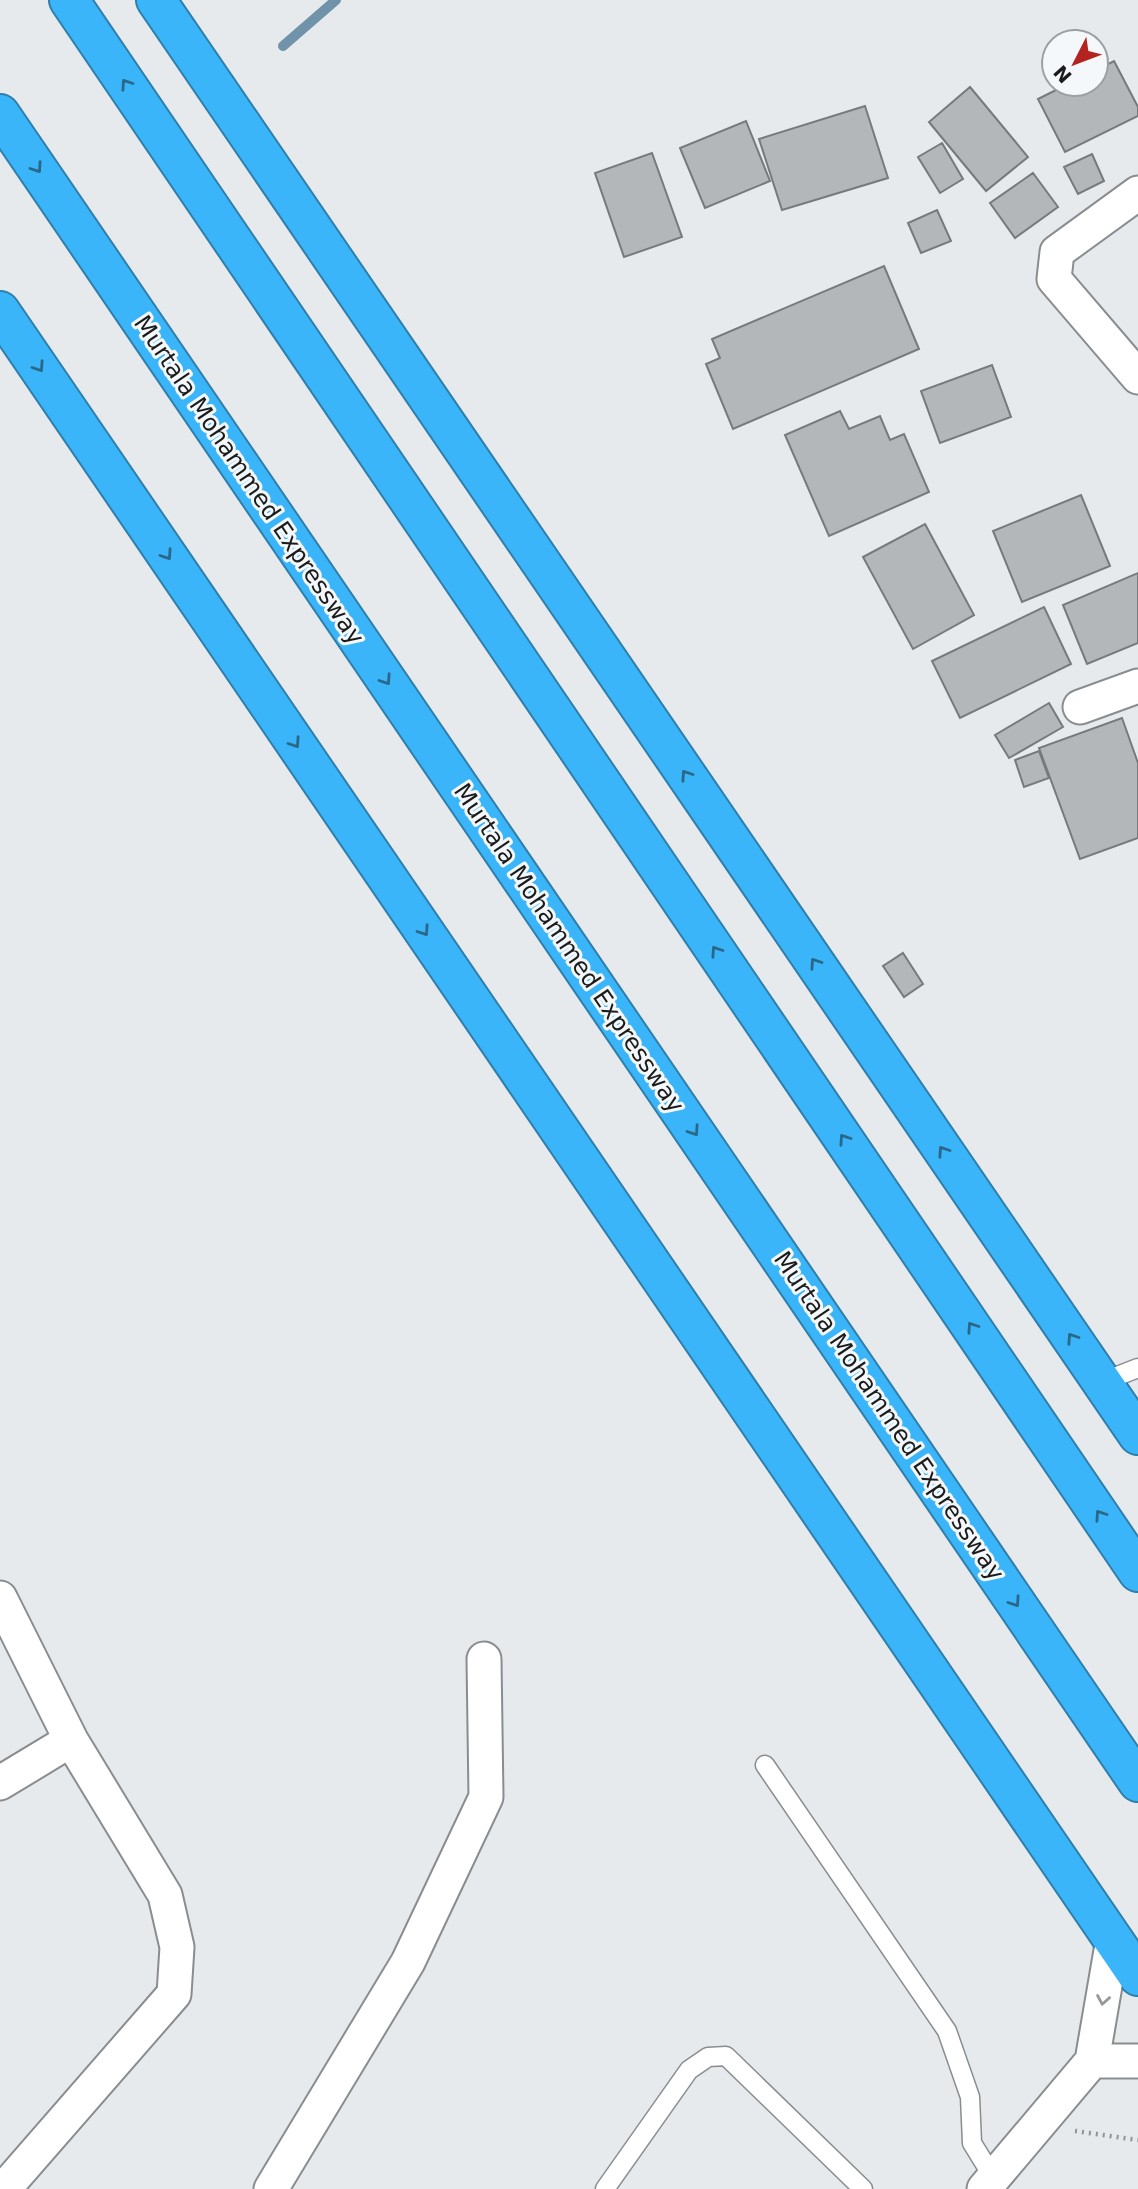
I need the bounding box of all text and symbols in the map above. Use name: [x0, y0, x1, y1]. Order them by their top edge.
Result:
north arrow: [1040, 28, 1110, 98]
text: N: [1049, 61, 1076, 88]
one-way arrow: [122, 79, 134, 92]
one-way arrow: [28, 160, 41, 173]
street label: Murtala Mohammed Expressway: [128, 310, 370, 650]
one-way arrow: [30, 360, 43, 373]
one-way arrow: [159, 547, 171, 560]
one-way arrow: [378, 672, 390, 685]
one-way arrow: [287, 735, 299, 748]
one-way arrow: [682, 770, 694, 783]
street label: Murtala Mohammed Expressway: [448, 778, 690, 1118]
one-way arrow: [415, 923, 428, 936]
one-way arrow: [712, 946, 724, 959]
one-way arrow: [811, 958, 823, 971]
one-way arrow: [686, 1123, 698, 1136]
one-way arrow: [840, 1134, 852, 1147]
one-way arrow: [939, 1146, 951, 1159]
street label: Murtala Mohammed Expressway: [768, 1246, 1010, 1586]
one-way arrow: [968, 1322, 980, 1335]
one-way arrow: [1067, 1333, 1080, 1346]
one-way arrow: [1095, 1510, 1108, 1523]
one-way arrow: [1007, 1594, 1019, 1607]
one-way arrow: [1096, 1994, 1111, 2006]

